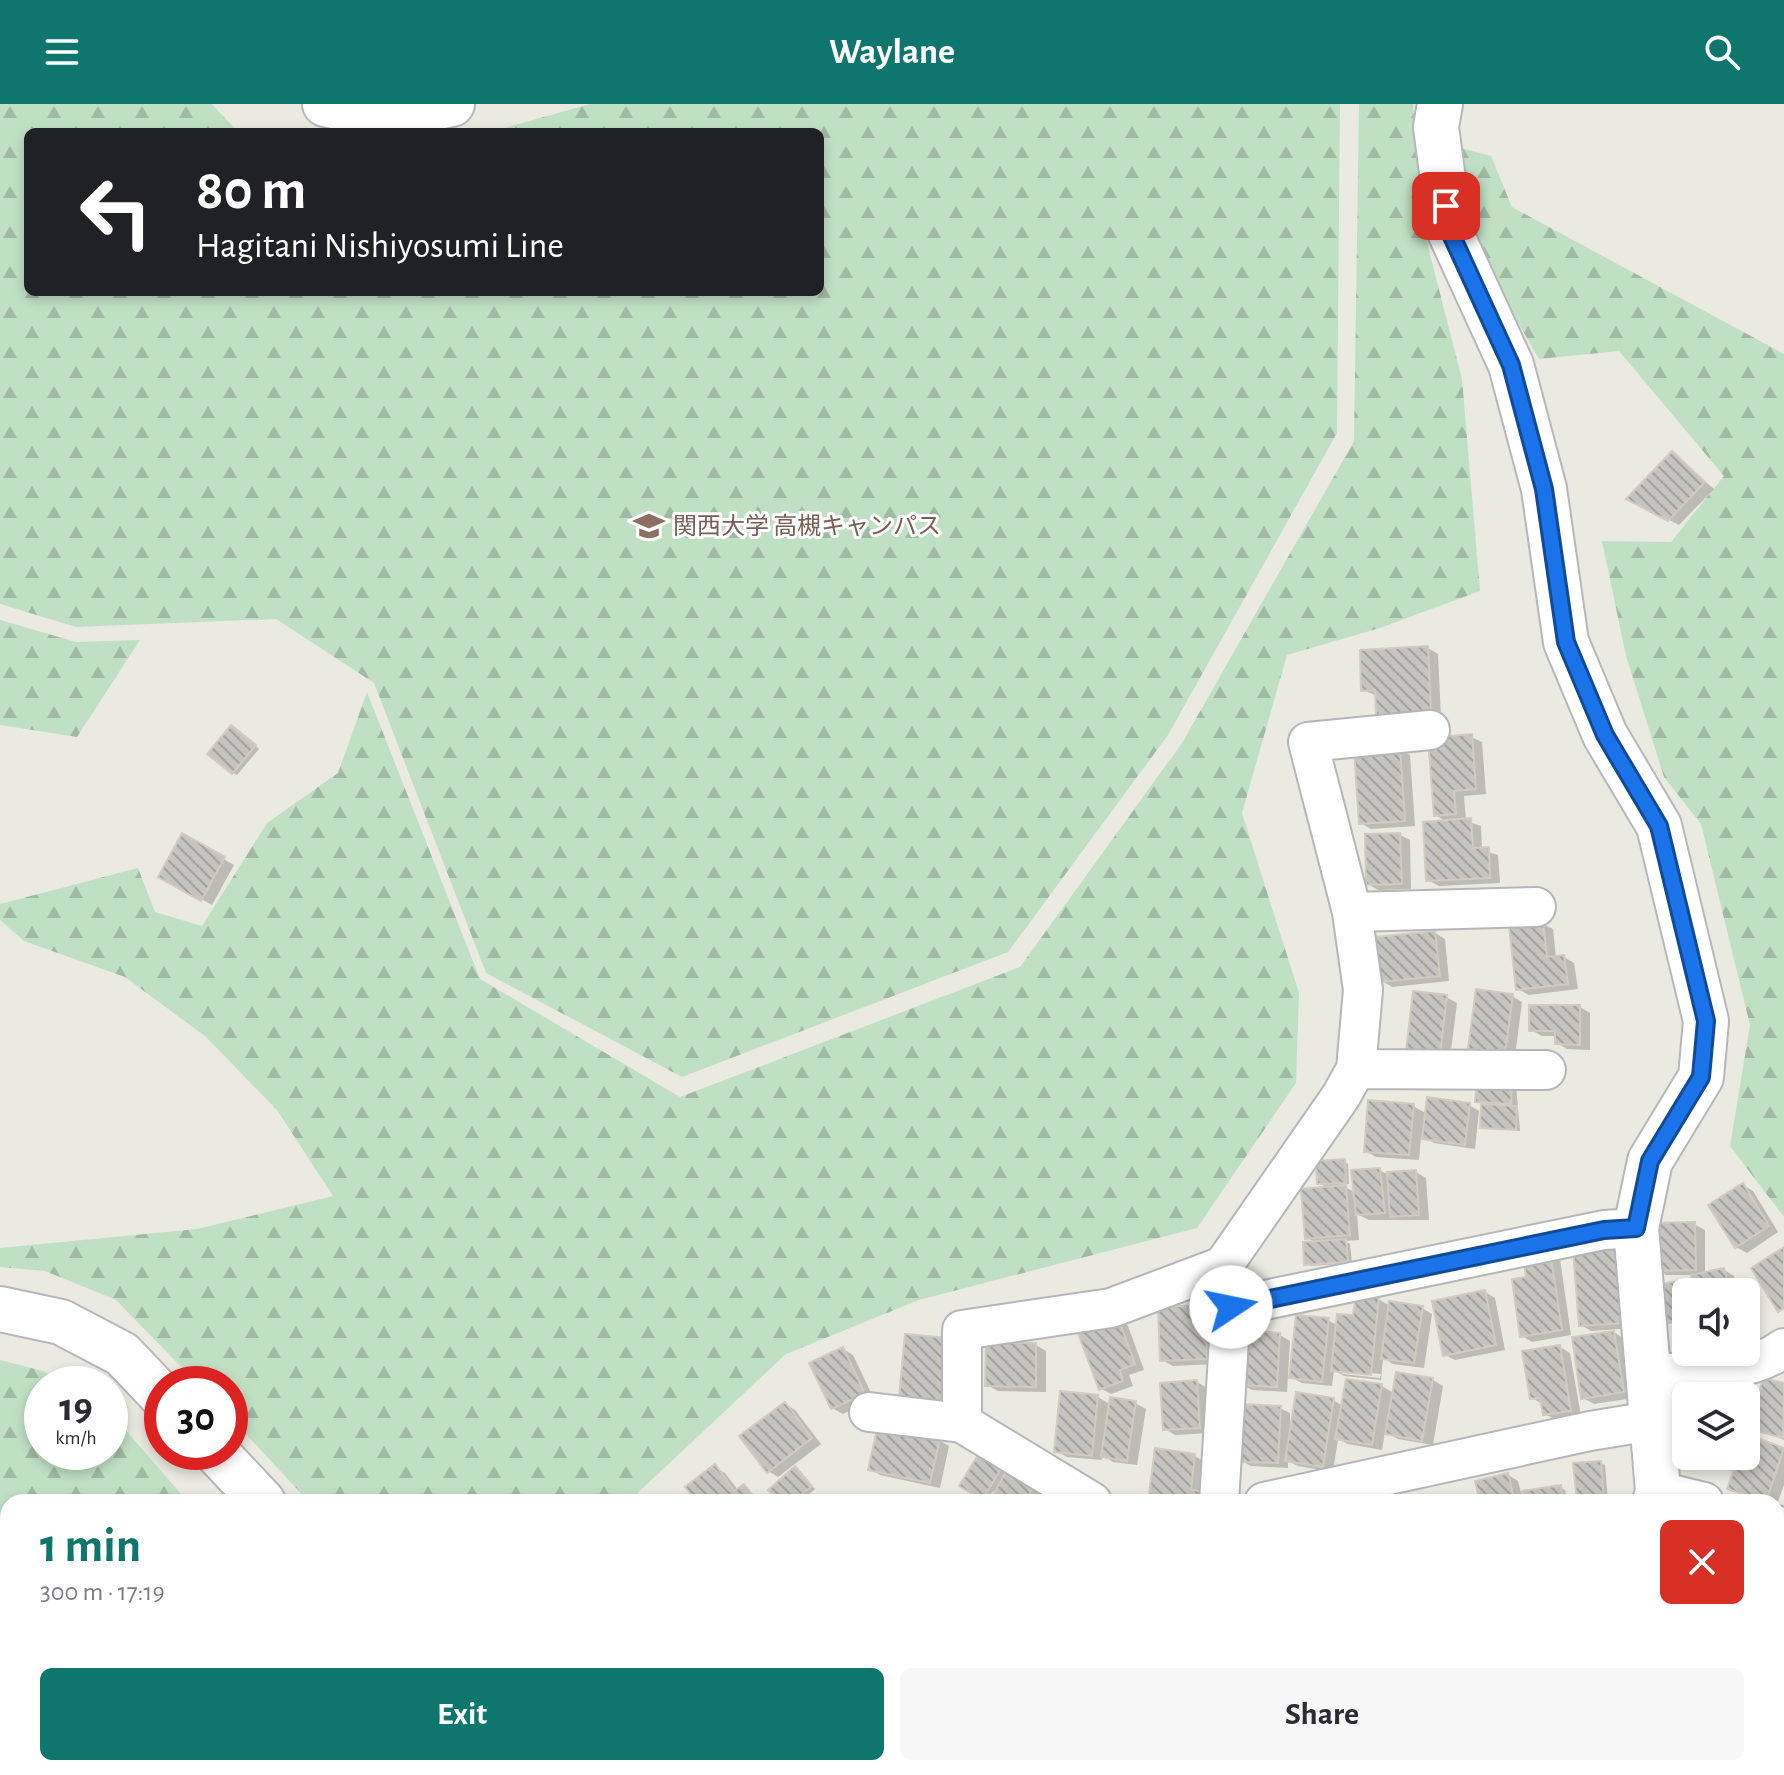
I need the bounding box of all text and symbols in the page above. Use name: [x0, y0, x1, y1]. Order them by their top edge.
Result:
icon: menu: [40, 30, 84, 74]
icon: search: [1700, 30, 1744, 74]
text: Waylane: [829, 34, 955, 70]
icon: left: [64, 160, 168, 264]
text: 80 m: [196, 163, 306, 219]
pin: [1412, 172, 1480, 240]
icon: arrive: [1424, 184, 1468, 228]
text: Hagitani Nishiyosumi Line: [196, 228, 564, 264]
school or university icon: 関西大学 高槻キャンパス: [632, 509, 666, 543]
place label: 関西大学 高槻キャンパス: [673, 513, 941, 539]
position arrow: [1189, 1265, 1273, 1349]
map controls: [1672, 1278, 1760, 1470]
button: sound: [1672, 1278, 1760, 1366]
speed limit sign: 30: [144, 1366, 248, 1470]
button: layers: [1672, 1382, 1760, 1470]
text: 19: [59, 1388, 93, 1428]
text: km/h: [55, 1428, 97, 1448]
button: close: [1660, 1520, 1744, 1604]
text: 1 min: [40, 1523, 141, 1571]
text: 300 m · 17:19: [40, 1579, 165, 1605]
button: Exit: [40, 1668, 884, 1760]
button: Share: [900, 1668, 1744, 1760]

